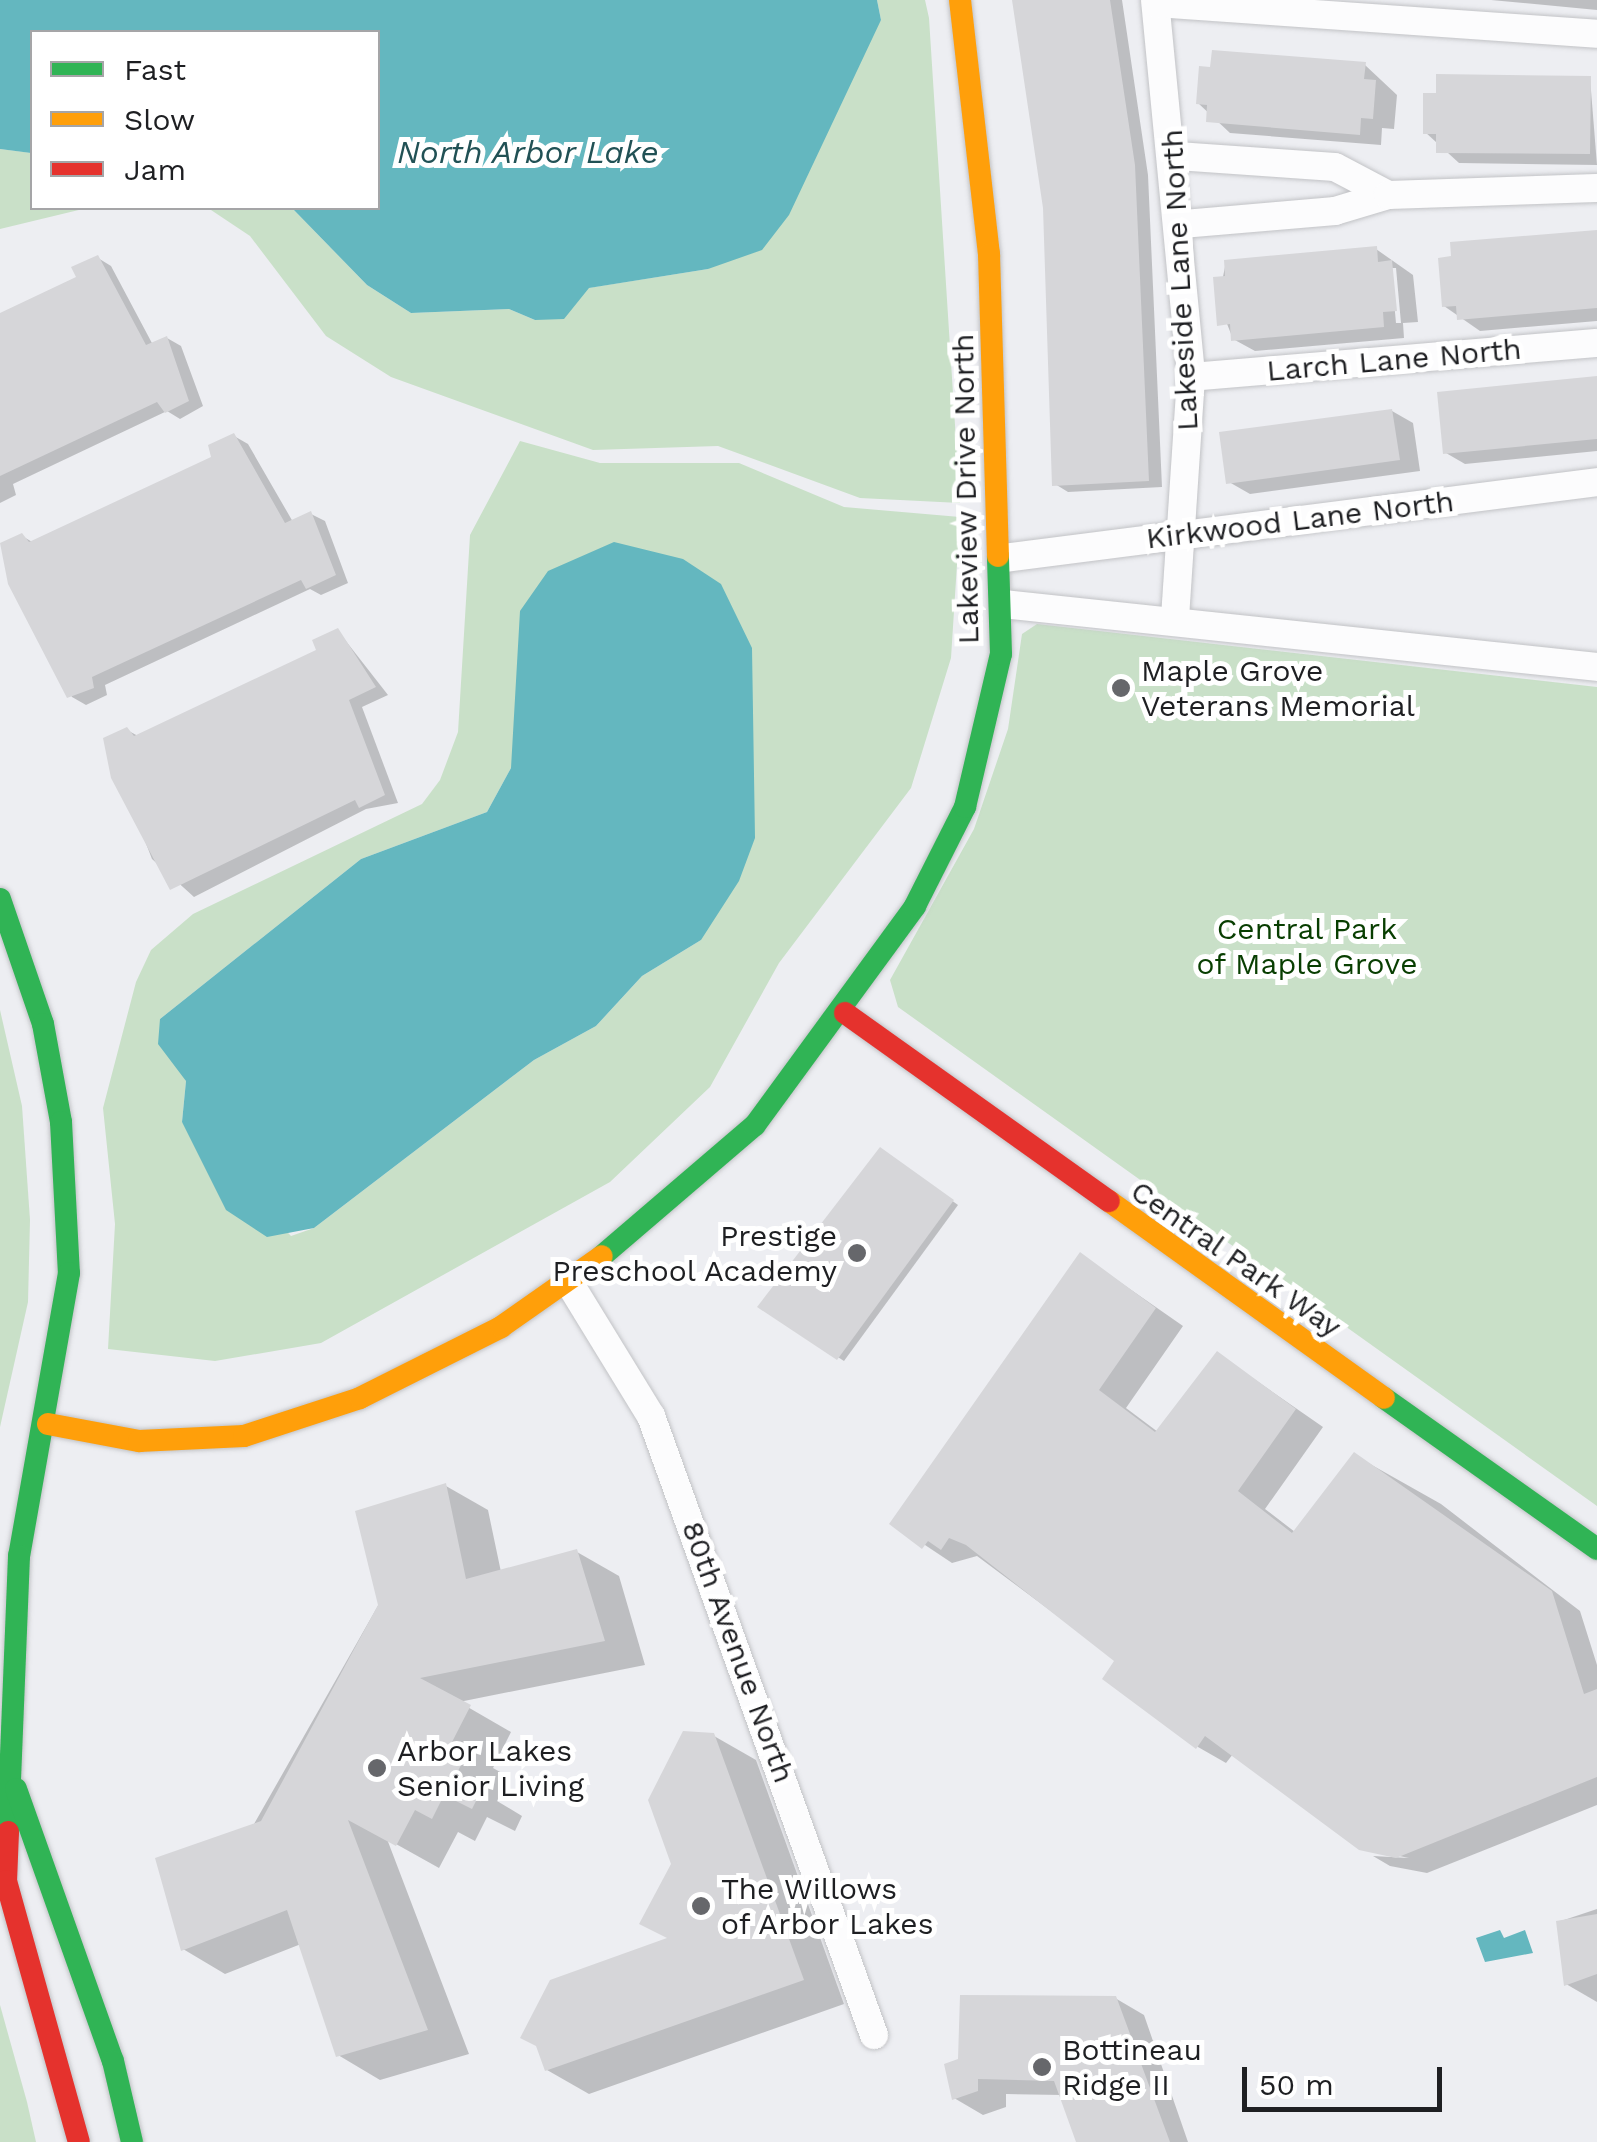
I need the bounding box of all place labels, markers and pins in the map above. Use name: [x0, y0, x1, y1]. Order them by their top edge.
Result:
place label: Maple Grove Veterans Memorial: [1141, 653, 1415, 724]
marker: Maple Grove Veterans Memorial: [1110, 677, 1132, 699]
place label: Prestige Preschool Academy: [550, 1218, 837, 1288]
marker: Prestige Preschool Academy: [846, 1242, 868, 1264]
place label: Arbor Lakes Senior Living: [397, 1733, 585, 1804]
marker: Arbor Lakes Senior Living: [366, 1757, 388, 1779]
place label: The Willows of Arbor Lakes: [721, 1871, 937, 1942]
marker: The Willows of Arbor Lakes: [690, 1895, 712, 1917]
place label: Bottineau Ridge II: [1062, 2032, 1202, 2102]
marker: Bottineau Ridge II: [1031, 2056, 1053, 2078]

